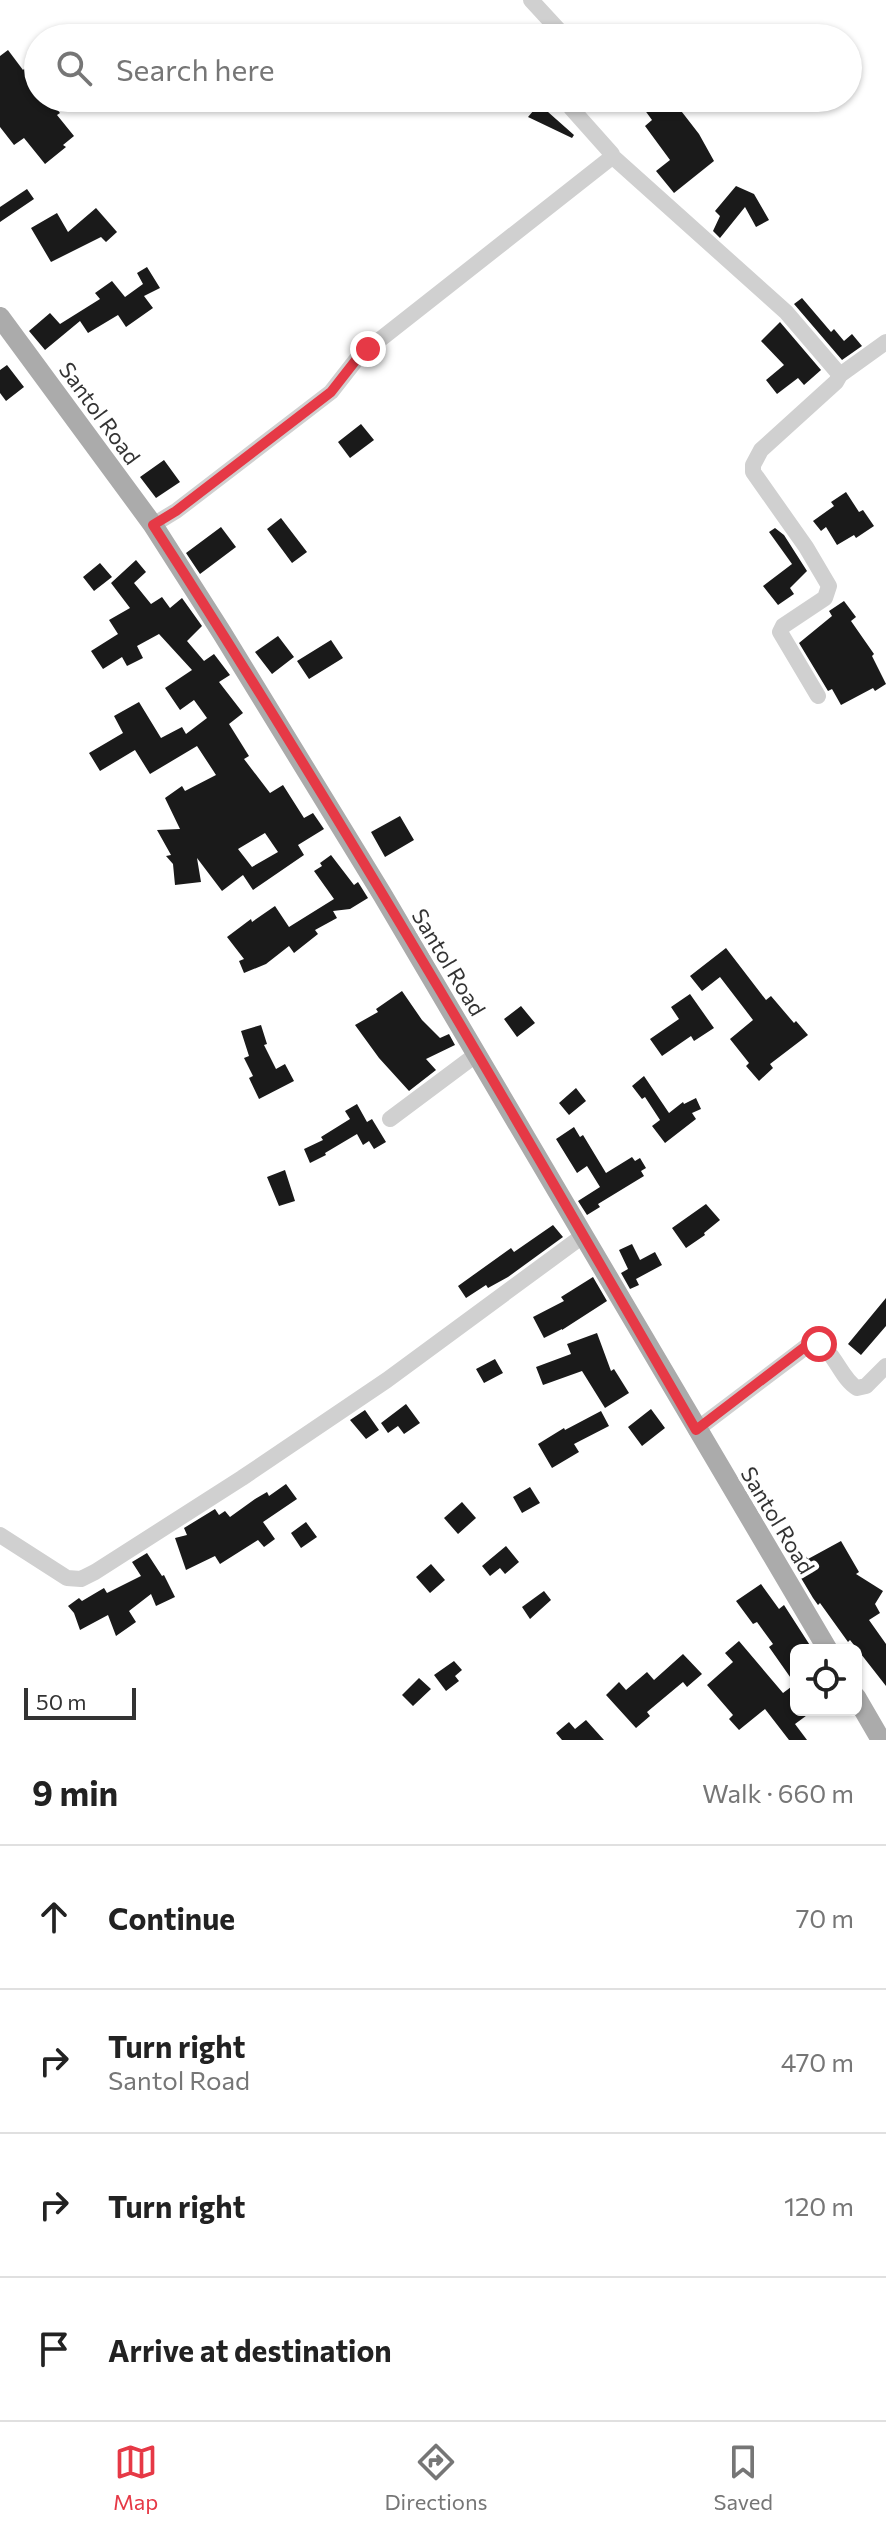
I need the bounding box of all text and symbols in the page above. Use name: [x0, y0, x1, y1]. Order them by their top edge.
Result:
search box: [24, 24, 862, 112]
icon: search: [52, 46, 96, 90]
text: Search here: [116, 50, 275, 87]
route end: [350, 331, 386, 367]
street label: Santol Road: [54, 356, 146, 470]
street label: Santol Road: [406, 904, 492, 1020]
route start: [801, 1326, 837, 1362]
street label: Santol Road: [735, 1462, 821, 1578]
map controls: [790, 1644, 862, 1716]
button: locate: [790, 1644, 862, 1716]
scale bar: [24, 1684, 136, 1720]
text: 50 m: [36, 1688, 86, 1715]
text: 9 min: [32, 1771, 118, 1813]
text: Walk · 660 m: [702, 1777, 854, 1808]
icon: ahead: [32, 1895, 76, 1939]
text: Continue: [108, 1899, 235, 1936]
text: 70 m: [796, 1902, 854, 1933]
text: Turn right: [108, 2027, 245, 2064]
icon: right: [32, 2039, 76, 2083]
text: 470 m: [781, 2046, 854, 2077]
text: Santol Road: [108, 2064, 250, 2095]
icon: right: [32, 2183, 76, 2227]
text: Turn right: [108, 2187, 245, 2224]
text: 120 m: [784, 2190, 854, 2221]
icon: arrive: [32, 2327, 76, 2371]
text: Arrive at destination: [108, 2331, 392, 2368]
tab: Map: [113, 2440, 158, 2515]
tab: Directions: [384, 2440, 488, 2515]
tab: Saved: [714, 2440, 773, 2515]

